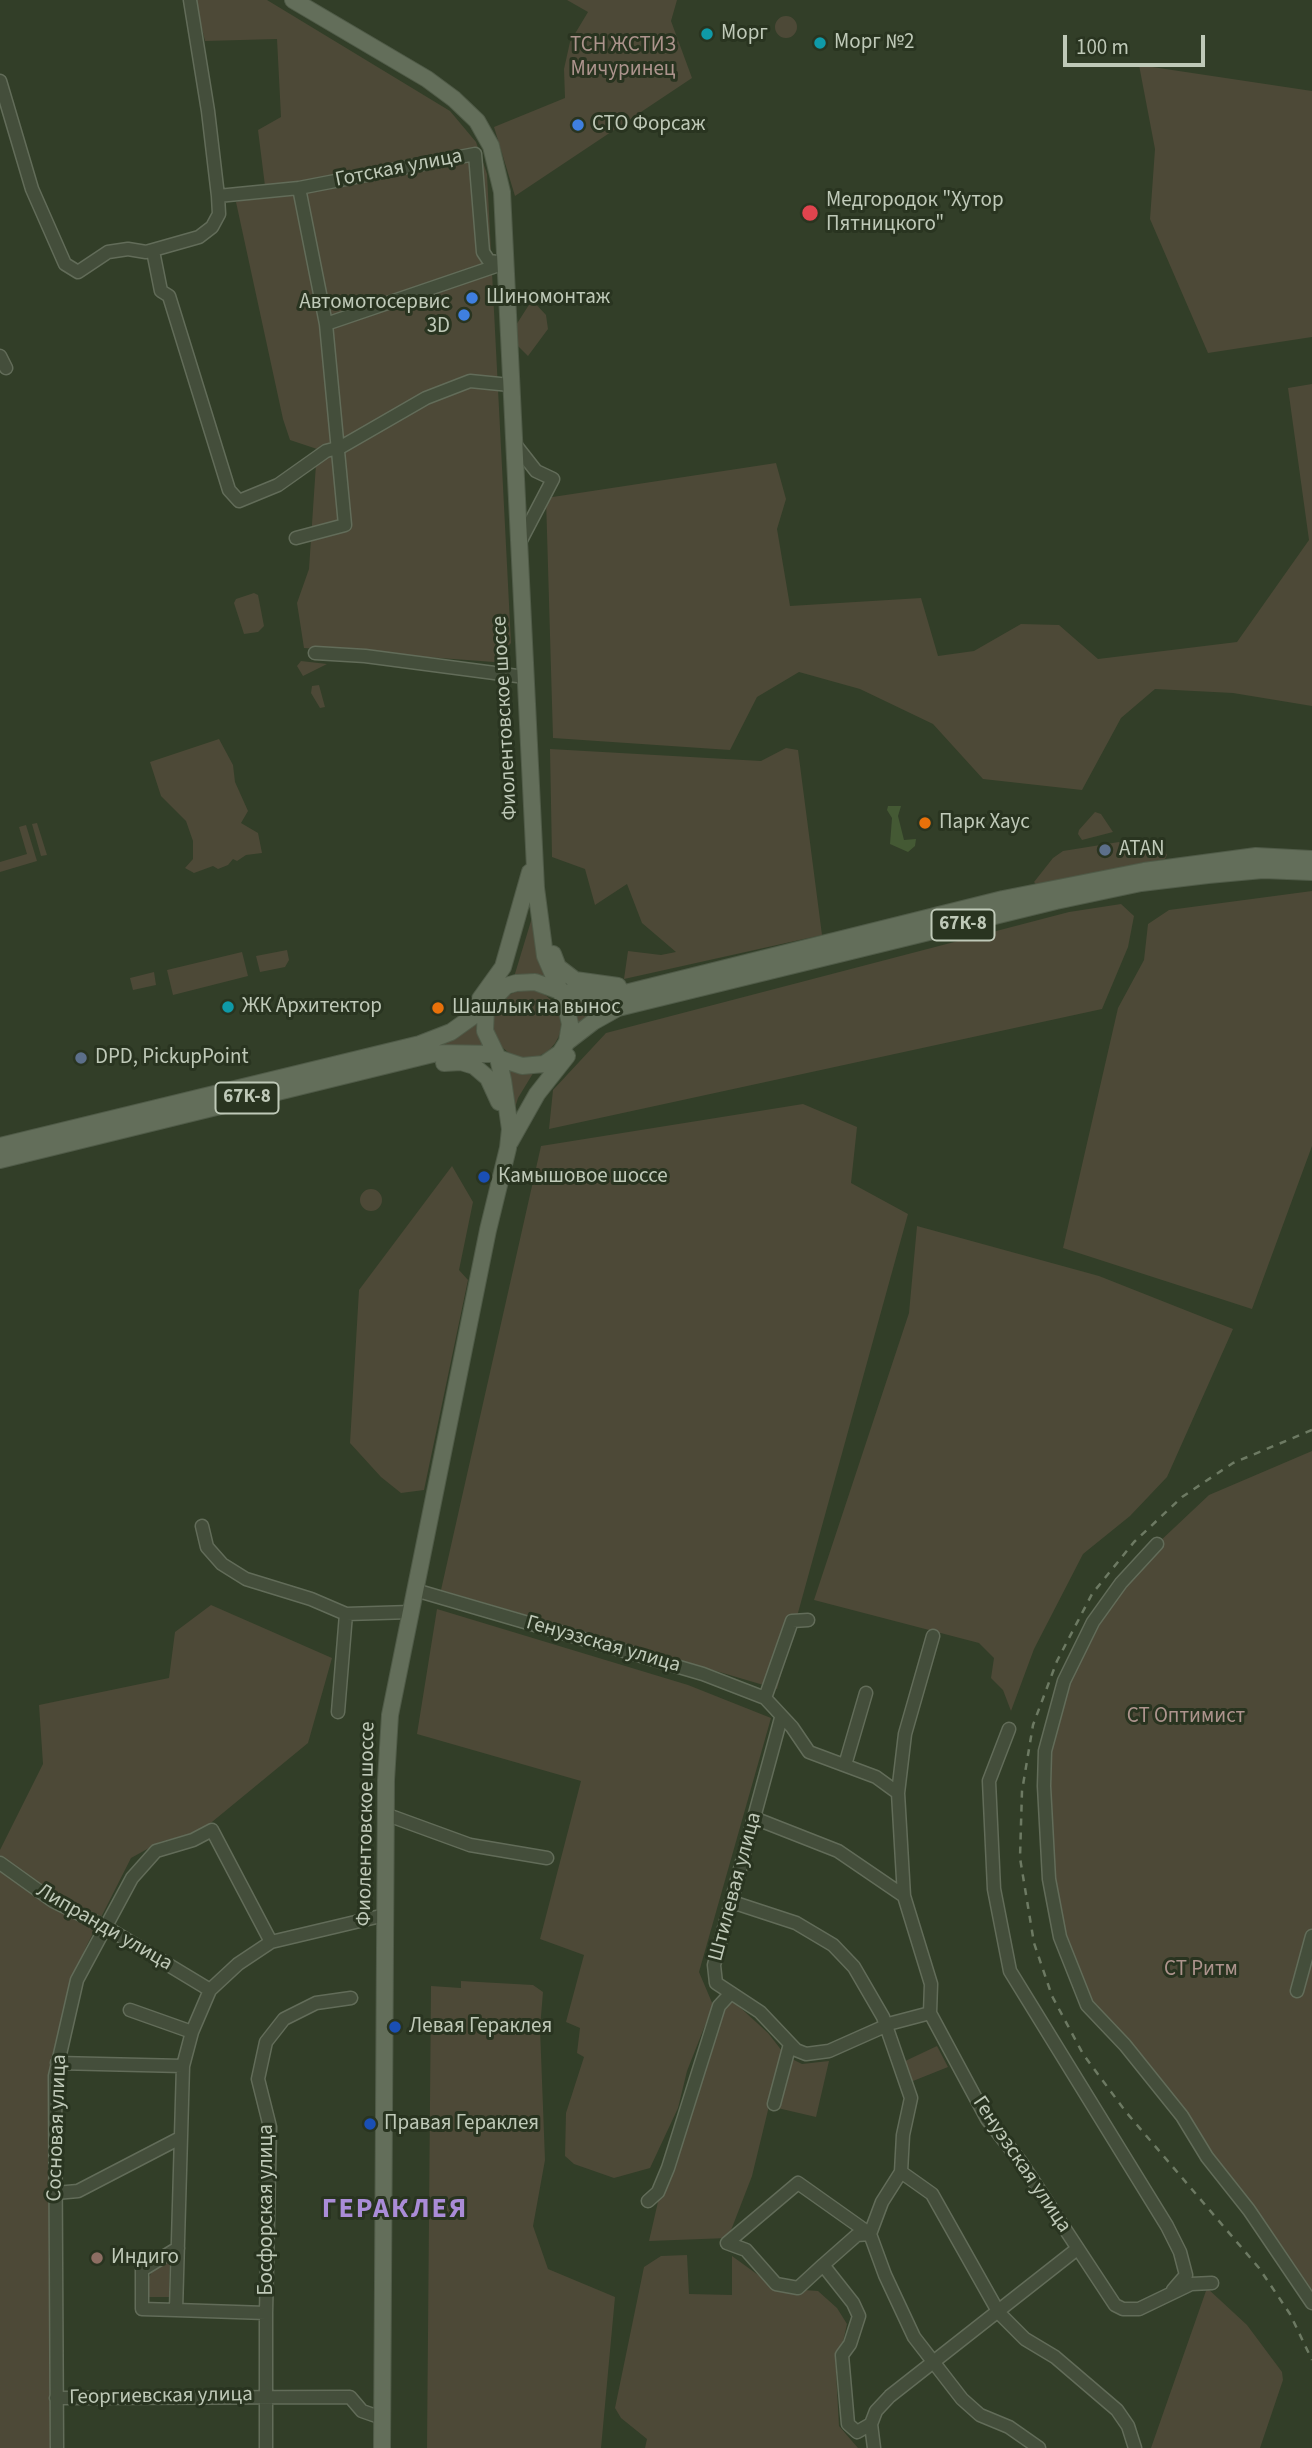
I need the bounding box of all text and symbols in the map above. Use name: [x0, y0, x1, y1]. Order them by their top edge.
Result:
place label: Морг: [721, 21, 768, 47]
scale bar: [1067, 21, 1209, 65]
marker: Морг: [699, 26, 715, 42]
place label: Морг №2: [834, 30, 914, 56]
text: 100 m: [1076, 32, 1129, 62]
park label: ТСН ЖСТИЗ Мичуринец: [570, 33, 676, 83]
marker: Морг №2: [812, 35, 828, 51]
place label: СТО Форсаж: [592, 112, 705, 138]
marker: СТО Форсаж: [570, 117, 586, 133]
street label: Готская улица: [333, 144, 465, 194]
place label: Медгородок "Хутор Пятницкого": [826, 188, 1004, 238]
marker: Медгородок "Хутор Пятницкого": [800, 203, 820, 223]
place label: Шиномонтаж: [486, 285, 610, 311]
place label: Автомотосервис 3D: [299, 290, 450, 340]
marker: Шиномонтаж: [464, 290, 480, 306]
marker: Автомотосервис 3D: [456, 307, 472, 323]
street label: Фиолентовское шоссе: [488, 615, 524, 821]
place label: Парк Хаус: [939, 810, 1030, 836]
marker: Парк Хаус: [917, 815, 933, 831]
place label: ATAN: [1119, 837, 1165, 863]
marker: ATAN: [1097, 842, 1113, 858]
road number: 67К-8: [932, 909, 995, 940]
place label: ЖК Архитектор: [242, 994, 382, 1020]
place label: Шашлык на вынос: [452, 995, 621, 1021]
marker: ЖК Архитектор: [220, 999, 236, 1015]
marker: Шашлык на вынос: [430, 1000, 446, 1016]
place label: DPD, PickupPoint: [95, 1045, 248, 1071]
marker: DPD, PickupPoint: [73, 1050, 89, 1066]
road number: 67К-8: [216, 1082, 278, 1114]
place label: Камышовое шоссе: [498, 1164, 668, 1190]
marker: Камышовое шоссе: [476, 1169, 492, 1185]
street label: Генуэзская улица: [523, 1611, 683, 1679]
park label: СТ Оптимист: [1127, 1704, 1245, 1730]
street label: Фиолентовское шоссе: [353, 1721, 381, 1927]
street label: Штилевая улица: [704, 1810, 768, 1964]
street label: Липранди улица: [32, 1879, 176, 1977]
park label: СТ Ритм: [1164, 1957, 1238, 1983]
place label: Левая Гераклея: [409, 2014, 552, 2040]
marker: Левая Гераклея: [387, 2019, 403, 2035]
street label: Сосновая улица: [43, 2054, 73, 2202]
street label: Генуэзская улица: [966, 2092, 1076, 2238]
place label: Правая Гераклея: [384, 2111, 539, 2137]
marker: Правая Гераклея: [362, 2116, 378, 2132]
street label: Босфорская улица: [254, 2124, 280, 2296]
district label: ГЕРАКЛЕЯ: [323, 2194, 467, 2228]
place label: Индиго: [111, 2245, 179, 2271]
marker: Индиго: [89, 2250, 105, 2266]
street label: Георгиевская улица: [69, 2383, 253, 2411]

